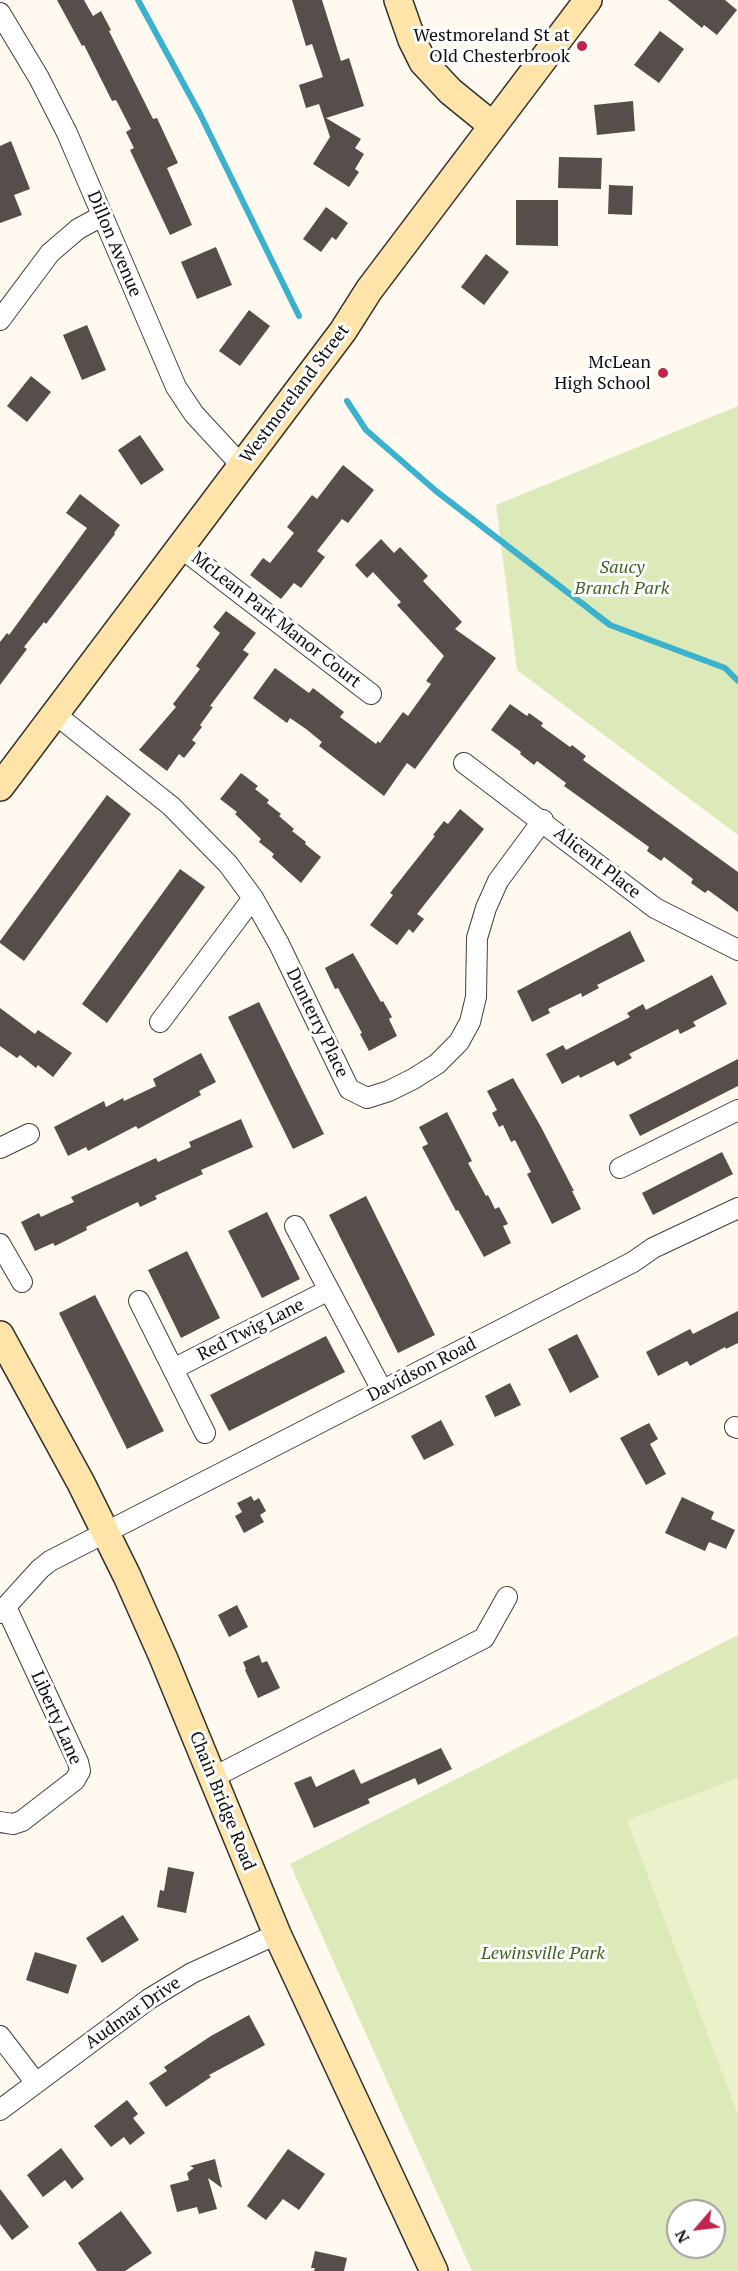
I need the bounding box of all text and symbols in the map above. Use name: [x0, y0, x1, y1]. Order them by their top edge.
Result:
place label: Westmoreland St at Old Chesterbrook: [413, 25, 570, 68]
marker: Westmoreland St at Old Chesterbrook: [575, 39, 589, 53]
street label: Dillon Avenue: [82, 188, 146, 300]
street label: Westmoreland Street: [236, 320, 354, 468]
place label: McLean High School: [554, 352, 651, 394]
marker: McLean High School: [656, 366, 670, 380]
street label: McLean Park Manor Court: [187, 547, 365, 693]
park label: Saucy Branch Park: [575, 557, 669, 600]
street label: Alicent Place: [549, 822, 645, 904]
street label: Dunterry Place: [281, 965, 353, 1081]
street label: Red Twig Lane: [194, 1294, 308, 1366]
street label: Davidson Road: [364, 1333, 480, 1407]
street label: Liberty Lane: [26, 1668, 86, 1768]
street label: Chain Bridge Road: [184, 1728, 260, 1874]
park label: Lewinsville Park: [481, 1943, 605, 1965]
street label: Audmar Drive: [81, 1972, 185, 2054]
north arrow: [666, 2199, 726, 2259]
text: N: [669, 2226, 694, 2247]

